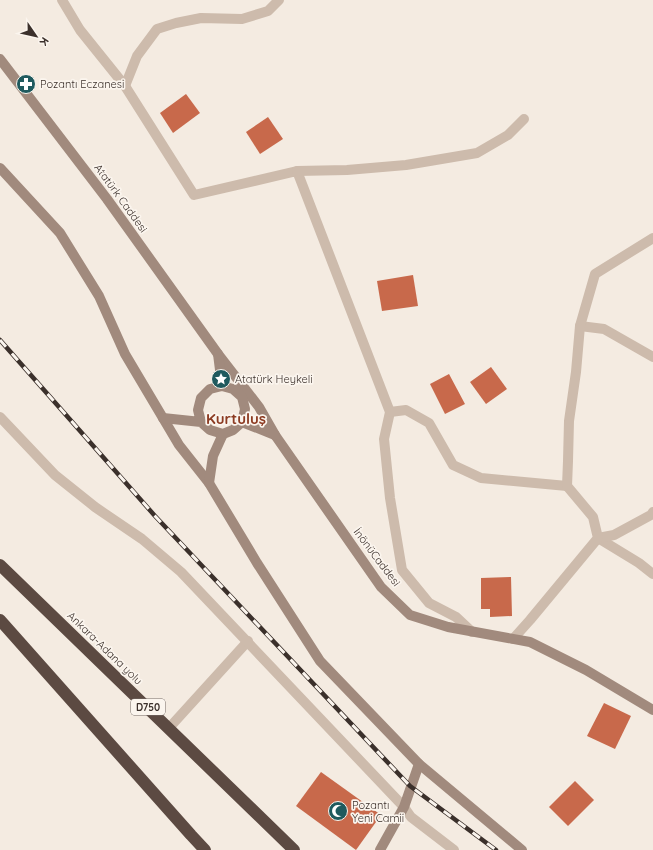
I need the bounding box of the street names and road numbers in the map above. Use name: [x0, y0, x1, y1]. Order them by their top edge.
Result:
street label: Atatürk Caddesi: [91, 161, 151, 235]
street label: İnönüCaddesi: [351, 525, 403, 589]
street label: Ankara-Adana yolu: [64, 609, 146, 687]
road number: D750: [131, 699, 165, 715]

